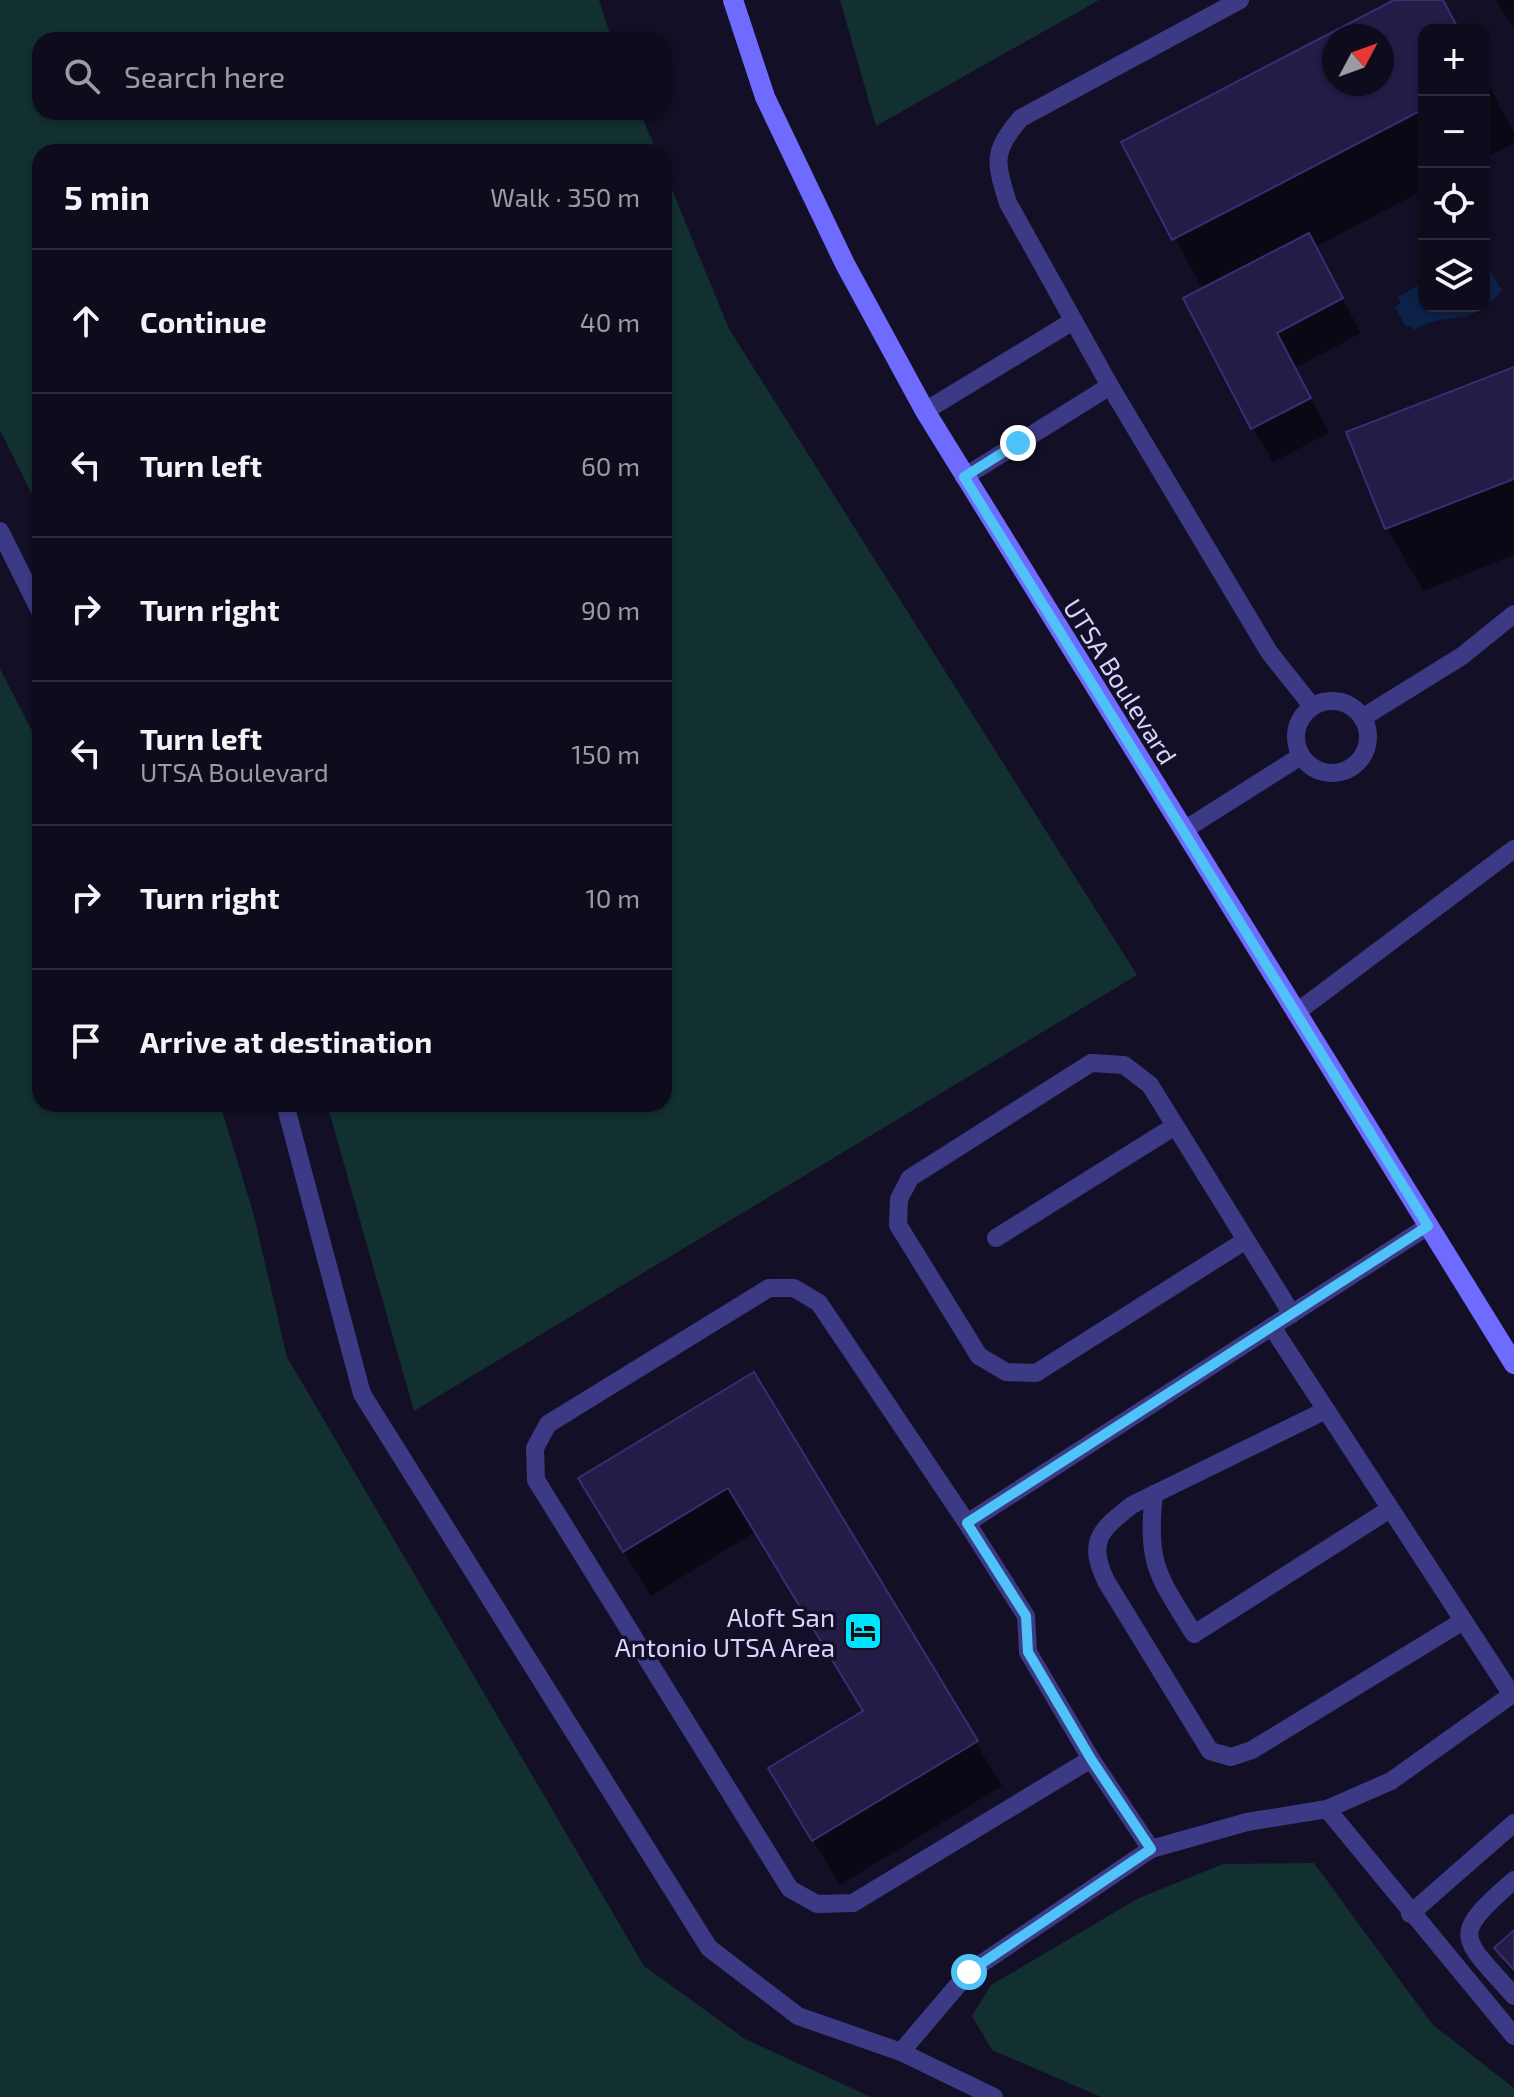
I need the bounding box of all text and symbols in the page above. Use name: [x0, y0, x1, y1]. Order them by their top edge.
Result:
north arrow: [1322, 24, 1394, 96]
map controls: [1418, 24, 1490, 312]
button: +: [1418, 24, 1490, 96]
search box: [32, 32, 672, 120]
icon: search: [60, 54, 104, 98]
text: Search here: [124, 58, 285, 94]
button: −: [1418, 96, 1490, 168]
button: locate: [1418, 168, 1490, 240]
text: 5 min: [64, 176, 150, 217]
text: Walk · 350 m: [490, 181, 640, 212]
button: layers: [1418, 240, 1490, 312]
icon: ahead: [64, 299, 108, 343]
text: Continue: [140, 303, 267, 339]
text: 40 m: [580, 306, 640, 337]
route end: [1000, 425, 1036, 461]
icon: left: [64, 443, 108, 487]
text: Turn left: [140, 447, 262, 483]
text: 60 m: [581, 450, 640, 481]
icon: right: [64, 587, 108, 631]
text: Turn right: [140, 591, 280, 627]
street label: UTSA Boulevard: [1058, 593, 1184, 769]
text: 90 m: [581, 594, 640, 625]
text: Turn left: [140, 720, 262, 756]
icon: left: [64, 731, 108, 775]
text: 150 m: [571, 738, 640, 769]
text: UTSA Boulevard: [140, 756, 329, 787]
icon: right: [64, 875, 108, 919]
text: Turn right: [140, 879, 280, 915]
text: 10 m: [585, 882, 640, 913]
icon: arrive: [64, 1019, 108, 1063]
text: Arrive at destination: [140, 1023, 432, 1059]
place label: Aloft San Antonio UTSA Area: [615, 1601, 835, 1662]
hotel icon: Aloft San Antonio UTSA Area: [842, 1610, 884, 1652]
route start: [951, 1954, 987, 1990]

